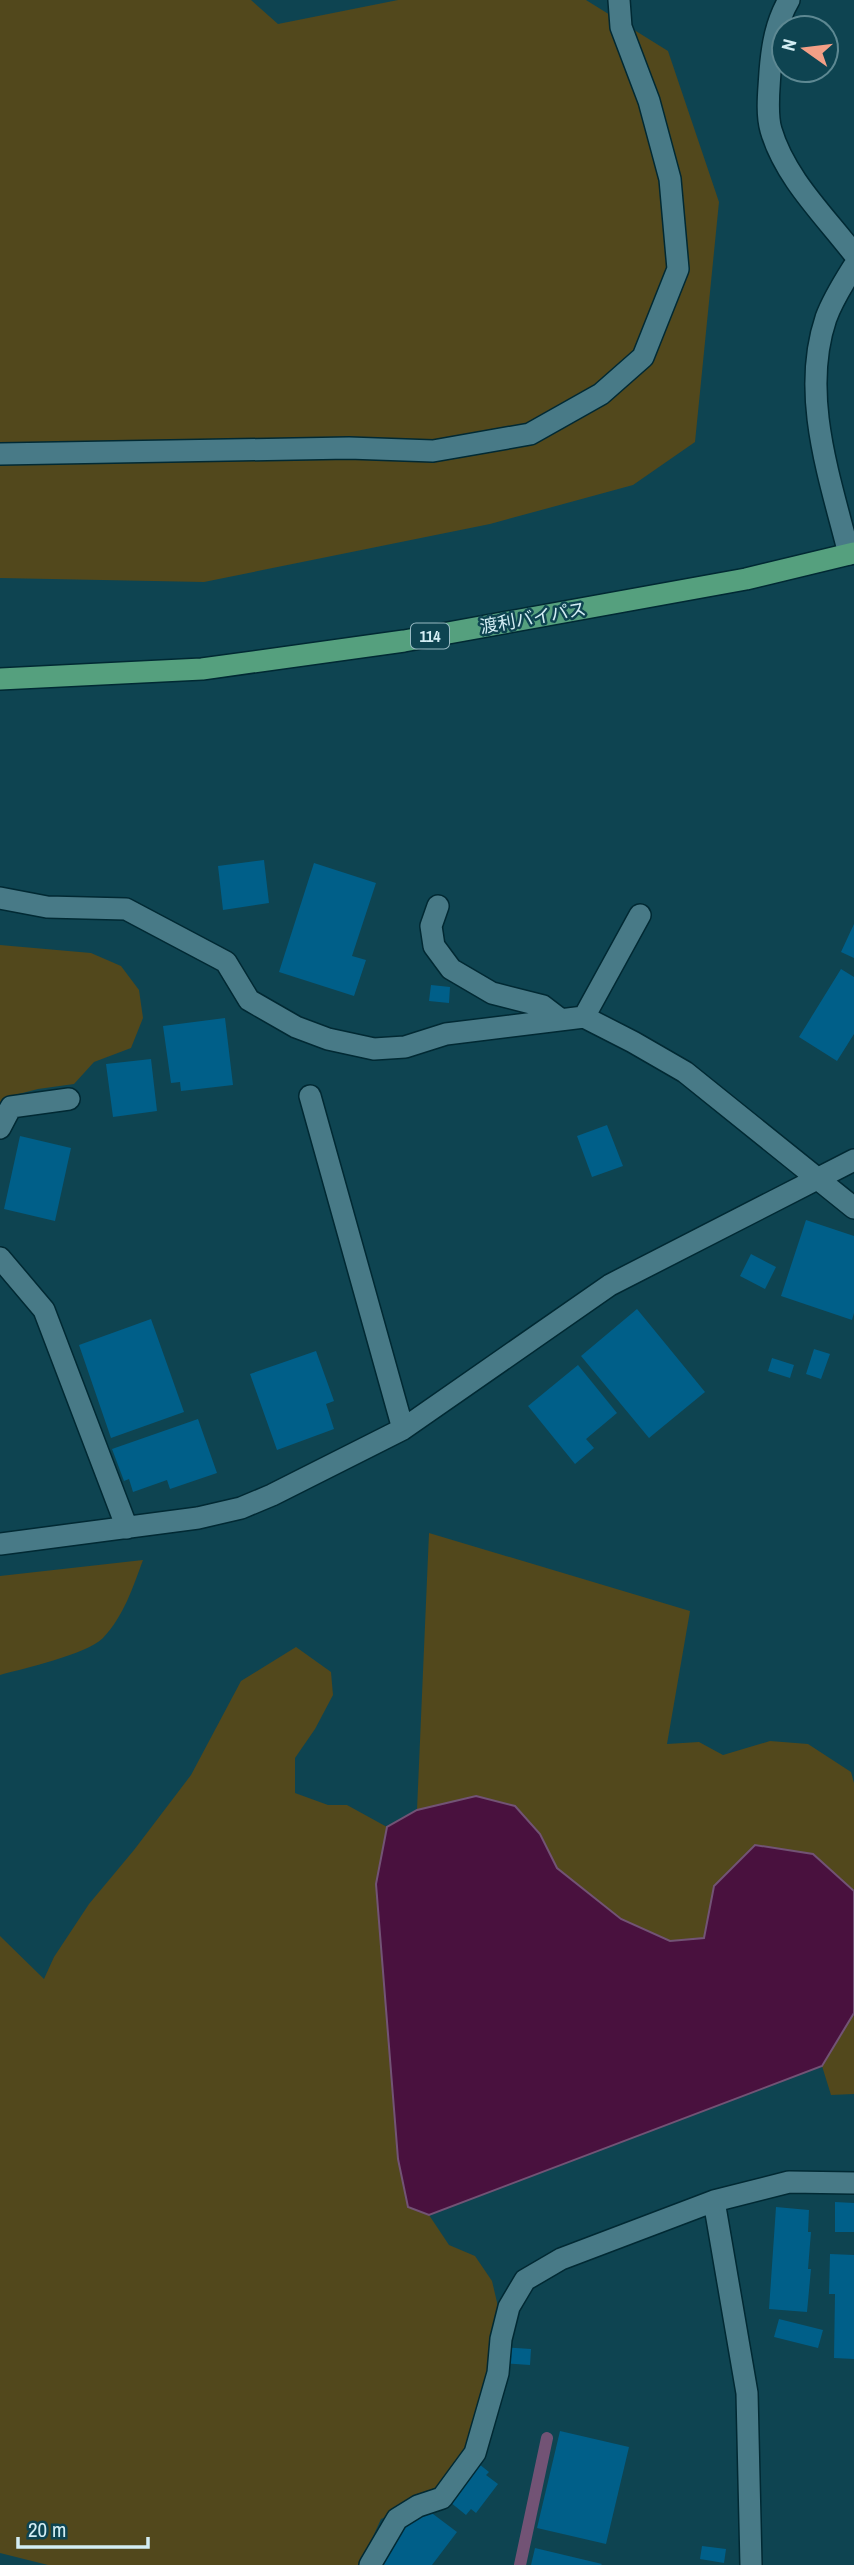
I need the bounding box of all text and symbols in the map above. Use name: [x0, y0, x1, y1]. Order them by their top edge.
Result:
north arrow: [770, 14, 840, 84]
text: N: [775, 36, 802, 53]
street label: 渡利バイパス: [478, 596, 588, 639]
road number: 114: [411, 624, 449, 649]
scale bar: [18, 2506, 147, 2550]
text: 20 m: [28, 2515, 66, 2544]

